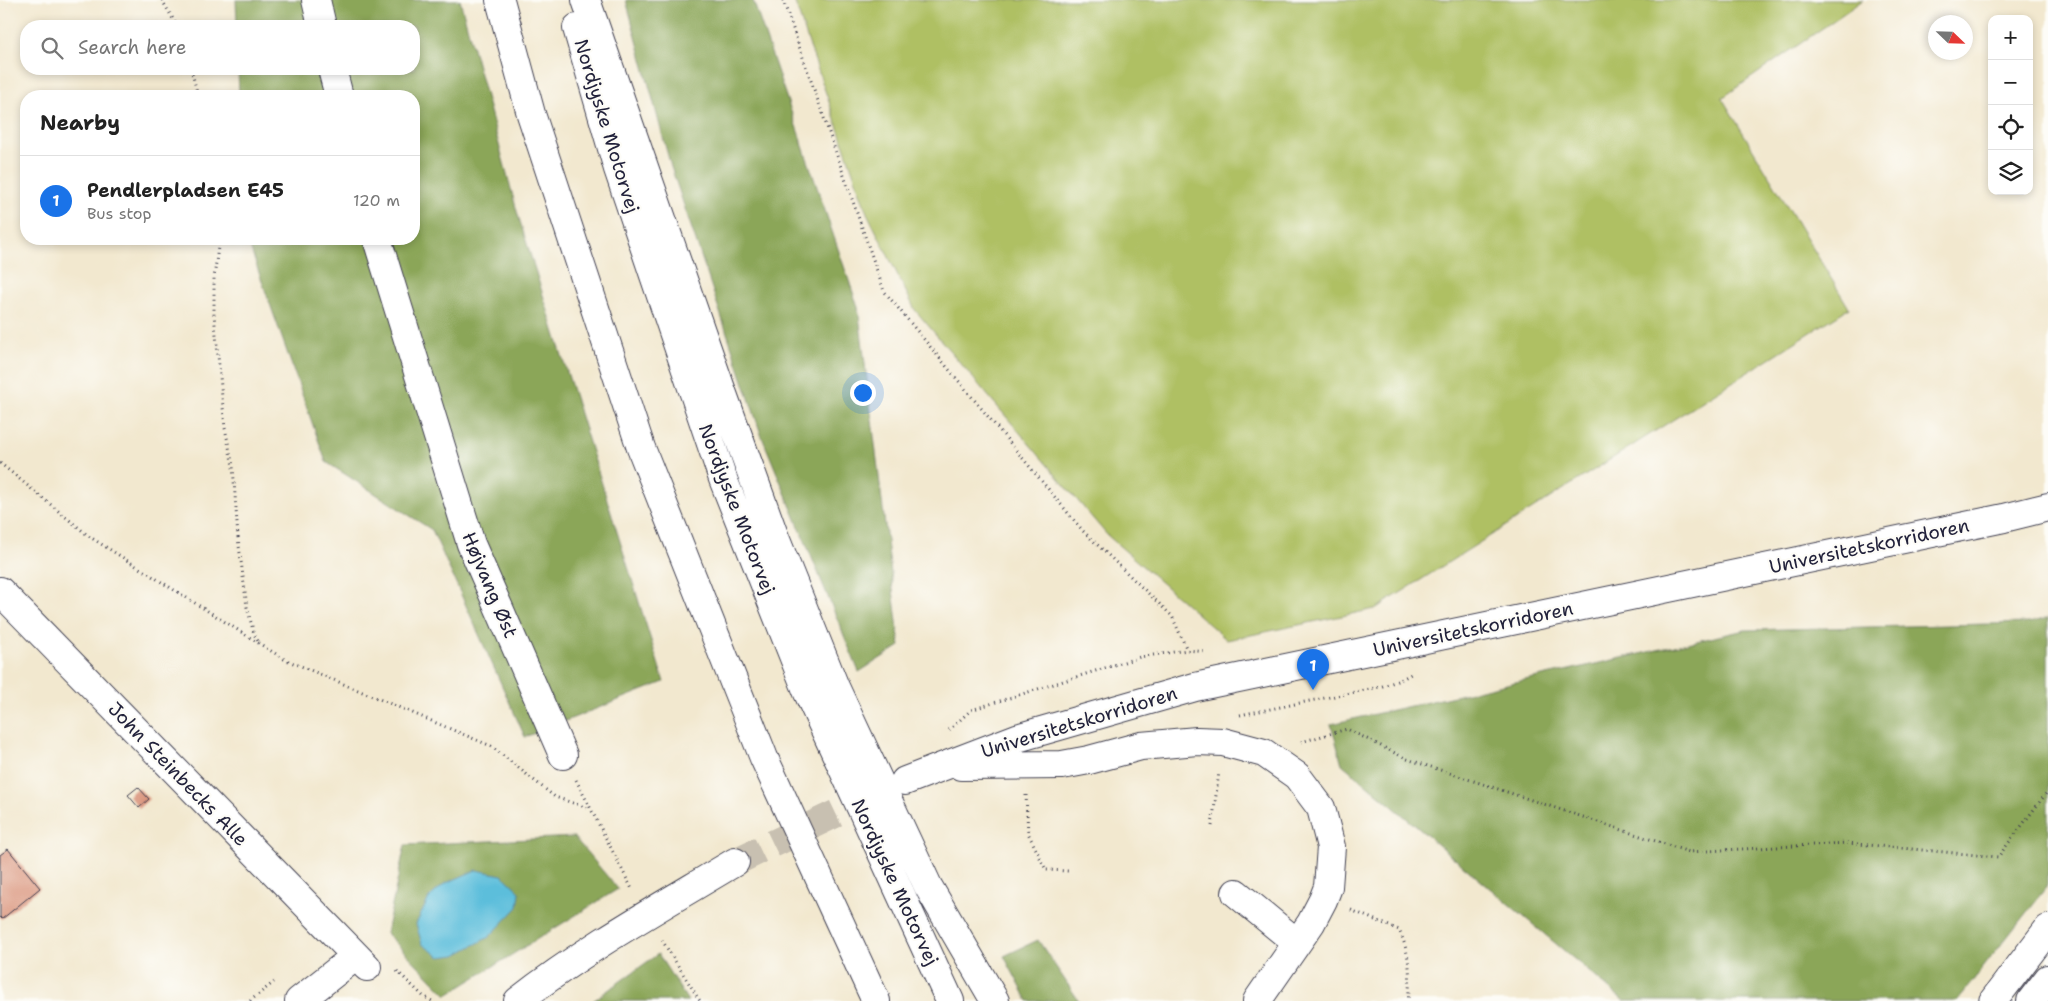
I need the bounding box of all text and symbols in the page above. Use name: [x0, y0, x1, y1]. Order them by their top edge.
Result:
north arrow: [1928, 15, 1973, 60]
map controls: [1988, 15, 2033, 195]
button: +: [1988, 15, 2033, 60]
search box: [20, 20, 420, 75]
icon: search: [38, 34, 66, 62]
text: Search here: [78, 35, 187, 60]
street label: Nordjyske Motorvej: [569, 36, 645, 216]
button: −: [1988, 60, 2033, 105]
button: locate: [1988, 105, 2033, 150]
text: Nearby: [40, 109, 120, 137]
button: layers: [1988, 150, 2033, 195]
text: Pendlerpladsen E45: [87, 178, 284, 203]
text: 1: [52, 190, 60, 211]
text: 120 m: [353, 190, 400, 211]
text: Bus stop: [87, 203, 152, 224]
your location: [850, 380, 876, 406]
street label: Nordjyske Motorvej: [693, 420, 781, 598]
street label: Universitetskorridoren: [1767, 513, 1971, 579]
street label: Højvang Øst: [456, 528, 524, 642]
street label: Universitetskorridoren: [1371, 596, 1575, 662]
pin: 1: [1297, 649, 1329, 690]
street label: Universitetskorridoren: [978, 680, 1180, 764]
street label: John Steinbecks Alle: [103, 697, 253, 851]
street label: Nordjyske Motorvej: [845, 795, 945, 969]

